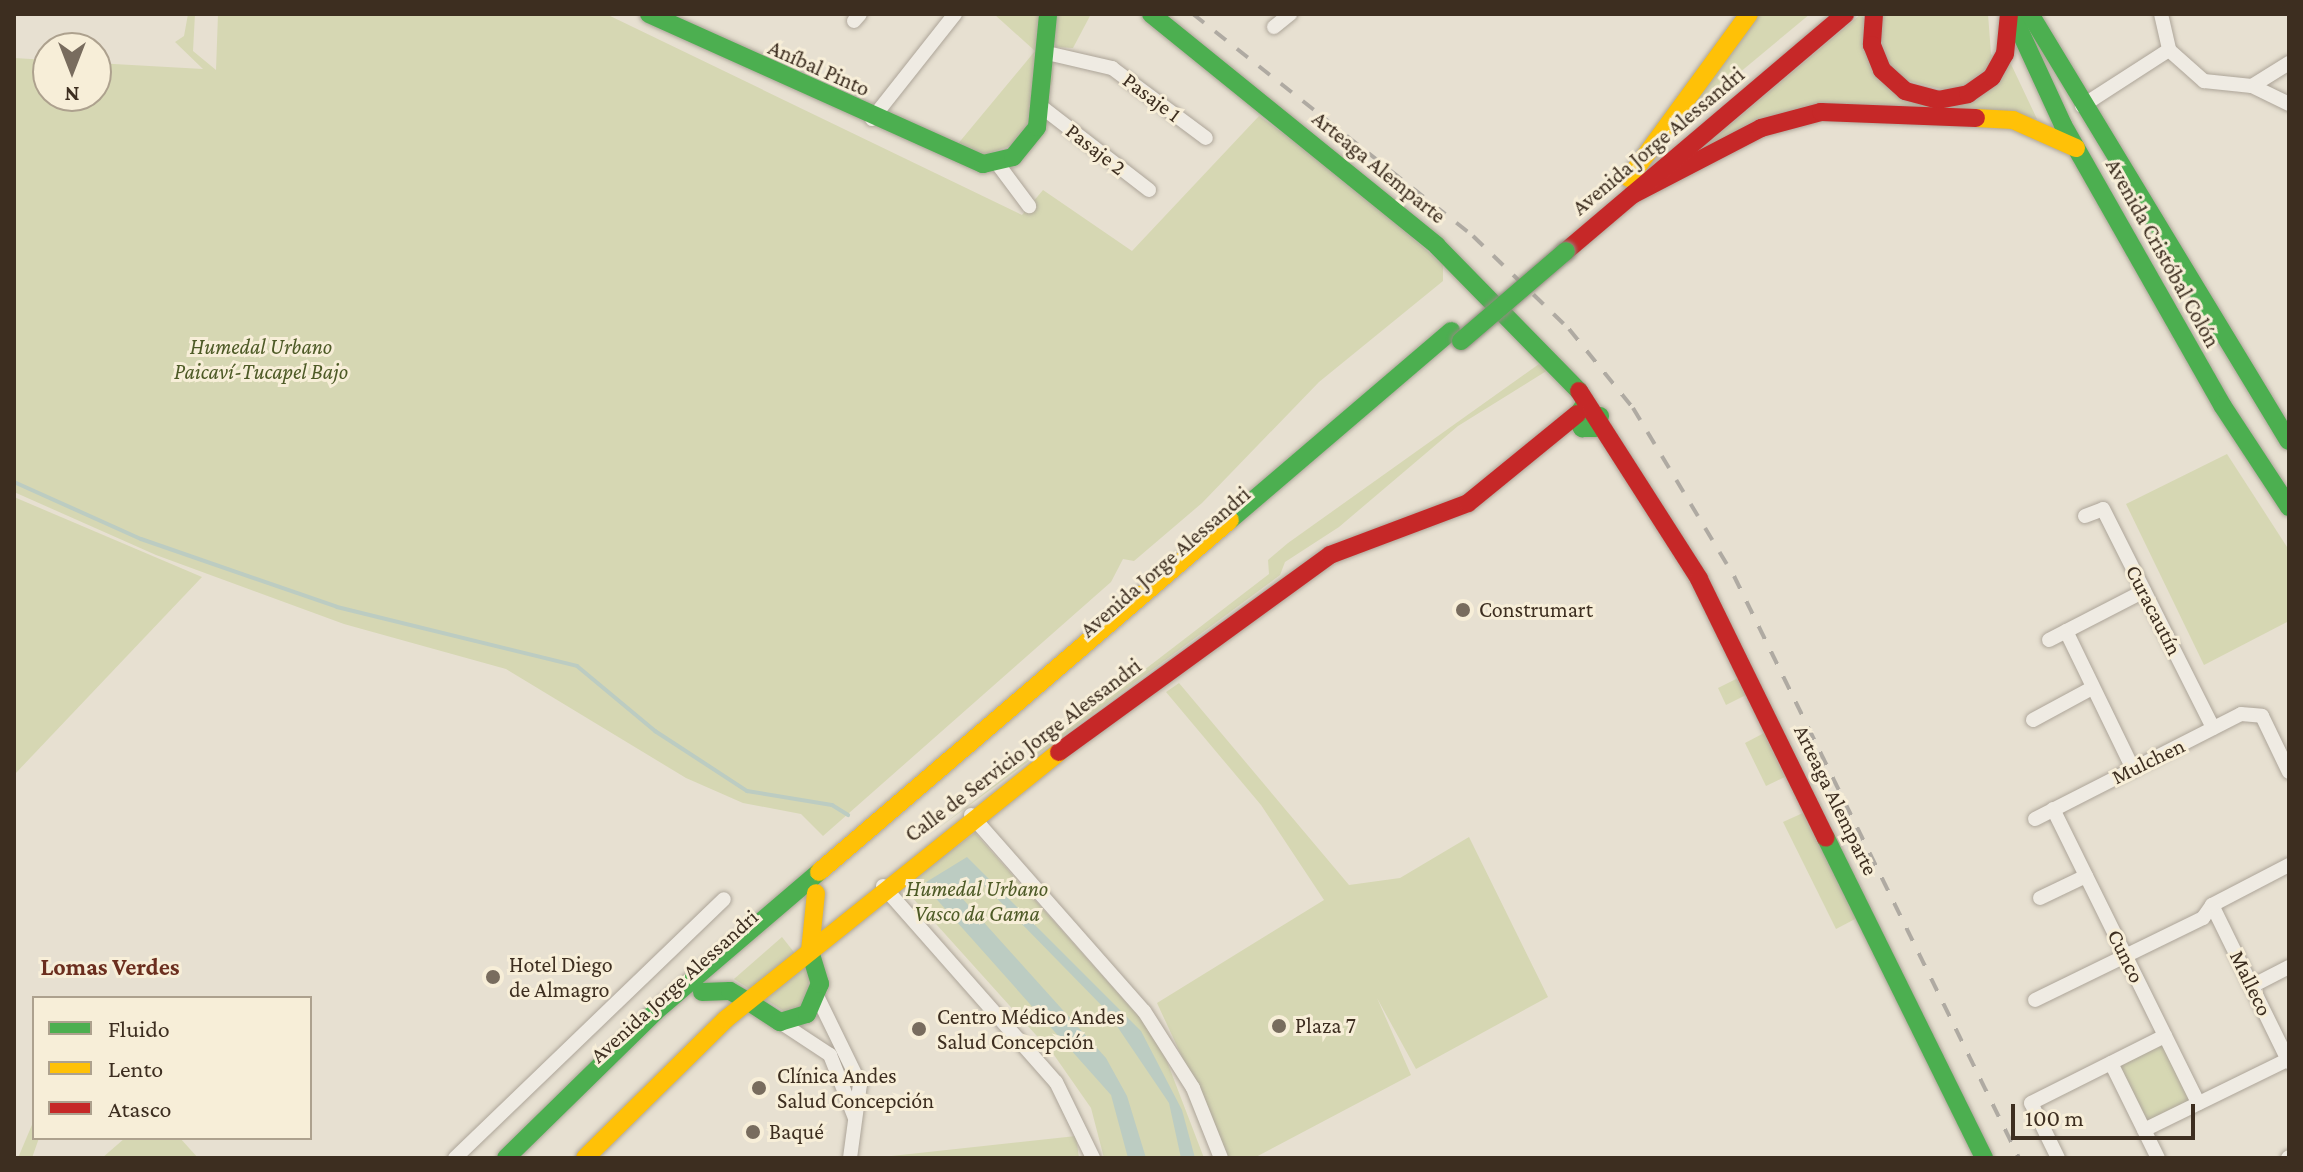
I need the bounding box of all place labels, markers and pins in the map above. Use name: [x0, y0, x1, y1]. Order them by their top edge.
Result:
place label: Construmart: [1479, 597, 1593, 623]
marker: Construmart: [1454, 601, 1472, 619]
place label: Hotel Diego de Almagro: [509, 951, 613, 1002]
marker: Hotel Diego de Almagro: [484, 968, 502, 986]
place label: Centro Médico Andes Salud Concepción: [937, 1003, 1125, 1054]
place label: Plaza 7: [1295, 1013, 1356, 1039]
marker: Plaza 7: [1270, 1017, 1288, 1035]
marker: Centro Médico Andes Salud Concepción: [908, 1018, 930, 1040]
place label: Clínica Andes Salud Concepción: [777, 1062, 934, 1114]
marker: Clínica Andes Salud Concepción: [748, 1077, 770, 1099]
place label: Baqué: [769, 1119, 824, 1145]
marker: Baqué: [744, 1123, 762, 1141]

